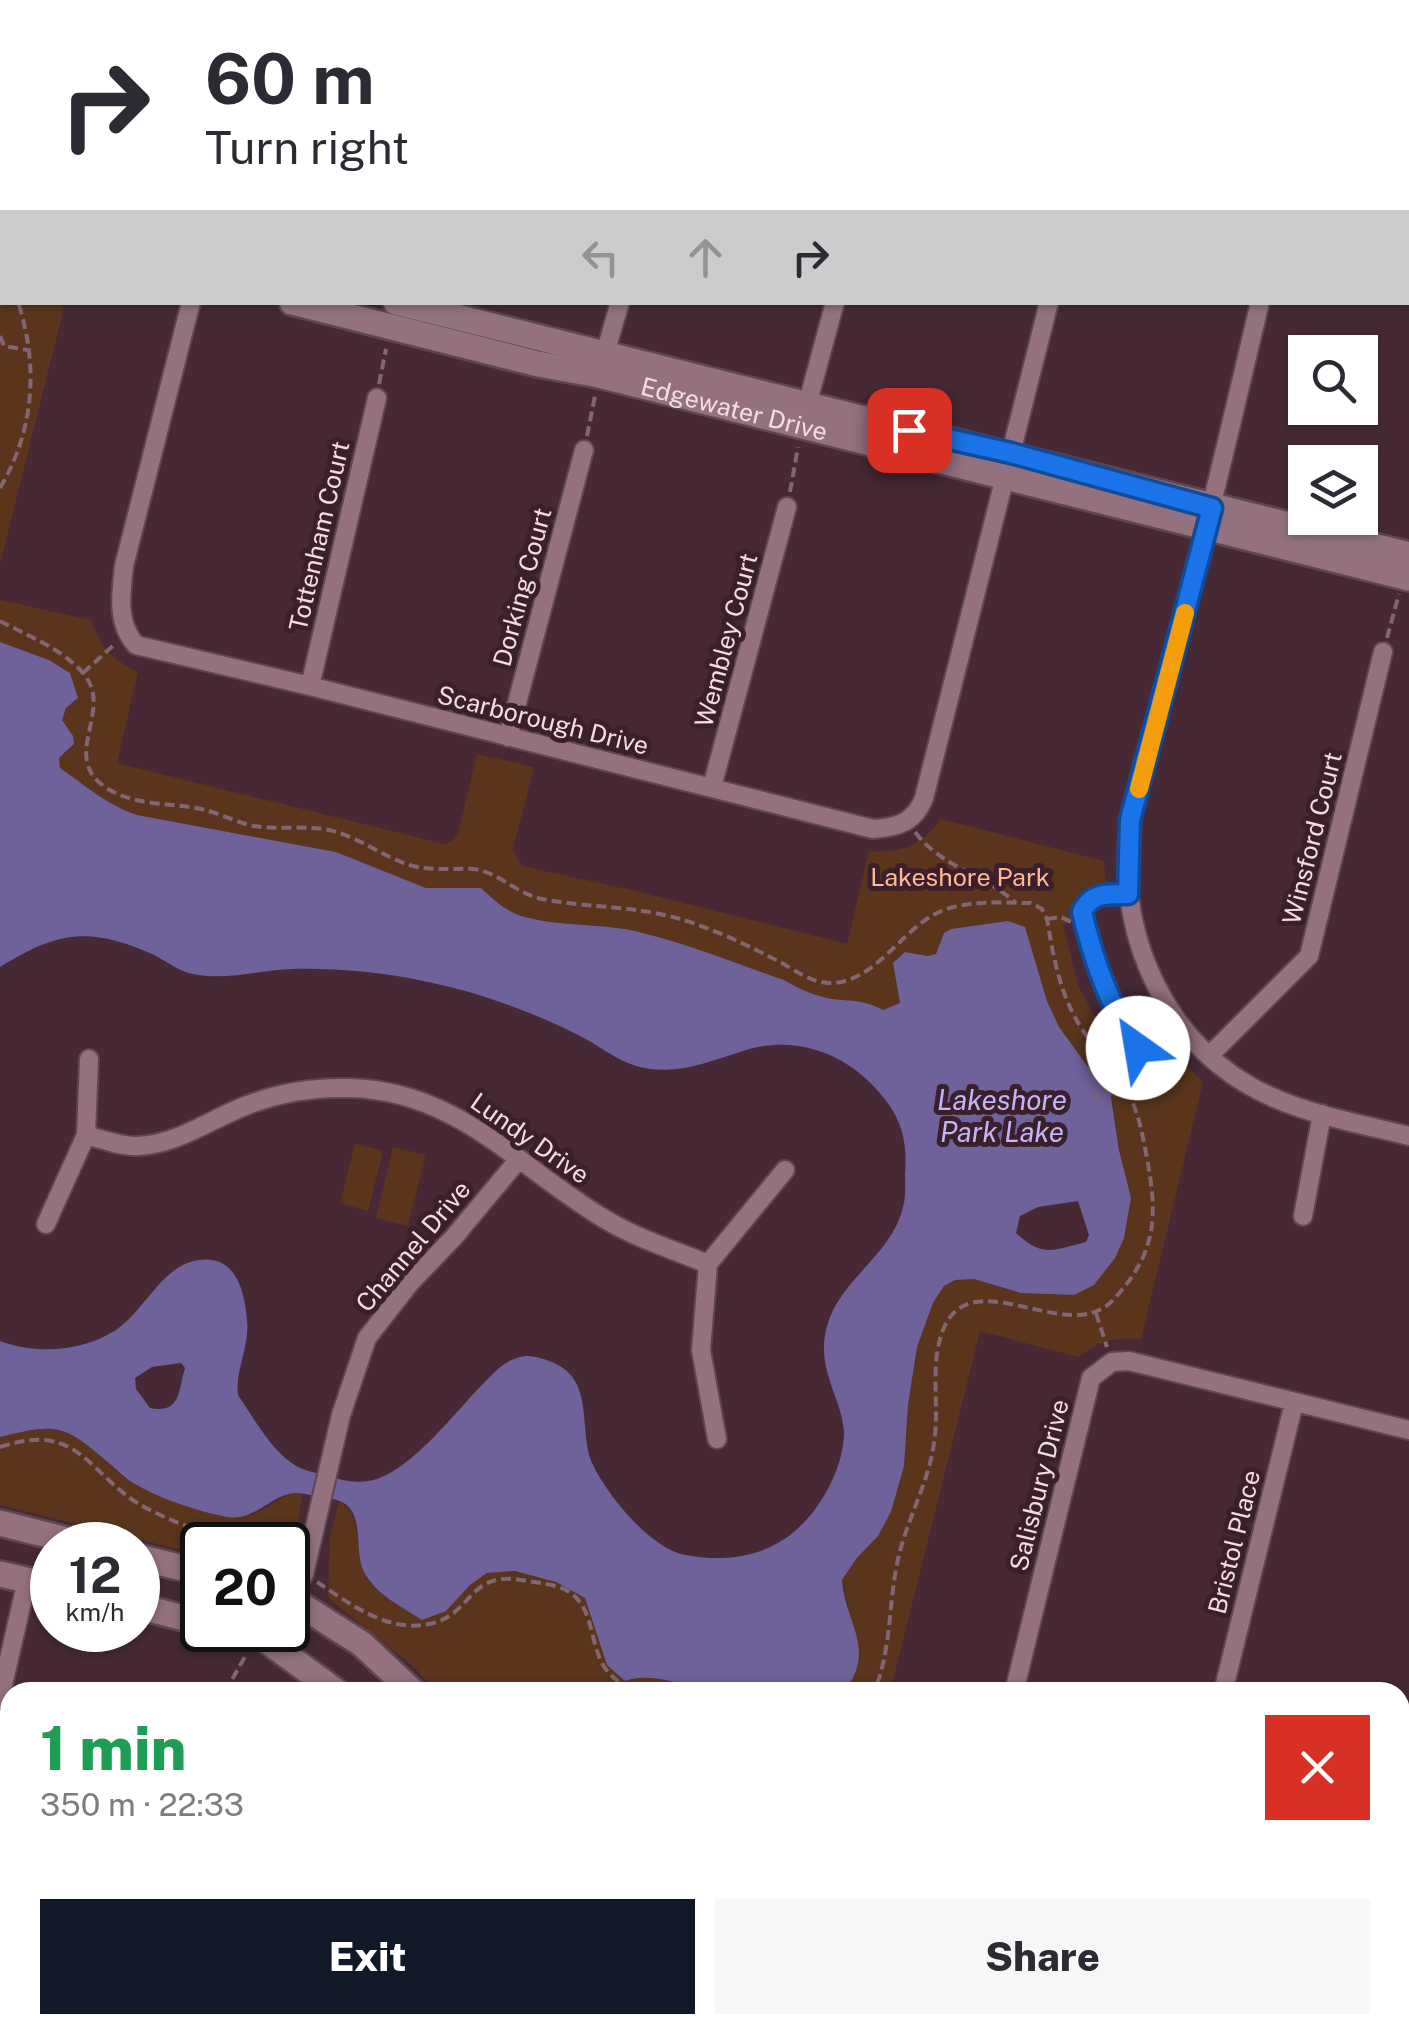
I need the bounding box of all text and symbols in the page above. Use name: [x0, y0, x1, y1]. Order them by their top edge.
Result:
text: 60 m: [205, 37, 375, 120]
icon: right: [40, 40, 170, 170]
text: Turn right: [205, 121, 409, 174]
icon: left: [573, 230, 628, 285]
icon: ahead: [678, 230, 733, 285]
icon: right: [783, 230, 838, 285]
map controls: [1288, 335, 1378, 535]
button: search: [1288, 335, 1378, 425]
street label: Edgewater Drive: [638, 371, 831, 447]
pin: [867, 388, 952, 473]
icon: arrive: [882, 403, 937, 458]
street label: Tottenham Court: [283, 438, 355, 634]
button: layers: [1288, 445, 1378, 535]
street label: Dorking Court: [486, 505, 558, 669]
street label: Wembley Court: [688, 550, 764, 730]
street label: Scarborough Drive: [434, 679, 652, 761]
street label: Winsford Court: [1276, 749, 1348, 927]
park label: Lakeshore Park: [870, 862, 1050, 892]
position arrow: [1086, 996, 1190, 1100]
water label: Lakeshore Park Lake: [937, 1083, 1067, 1148]
street label: Lundy Drive: [465, 1086, 595, 1190]
street label: Channel Drive: [349, 1174, 477, 1318]
street label: Salisbury Drive: [1003, 1396, 1075, 1574]
street label: Bristol Place: [1202, 1467, 1266, 1617]
speed limit sign: 20: [180, 1522, 310, 1652]
text: 12: [68, 1545, 122, 1604]
text: km/h: [66, 1597, 124, 1627]
text: 1 min: [40, 1713, 187, 1784]
button: close: [1265, 1715, 1370, 1820]
text: 350 m · 22:33: [40, 1786, 244, 1823]
button: Exit: [40, 1899, 695, 2014]
button: Share: [715, 1899, 1370, 2014]

